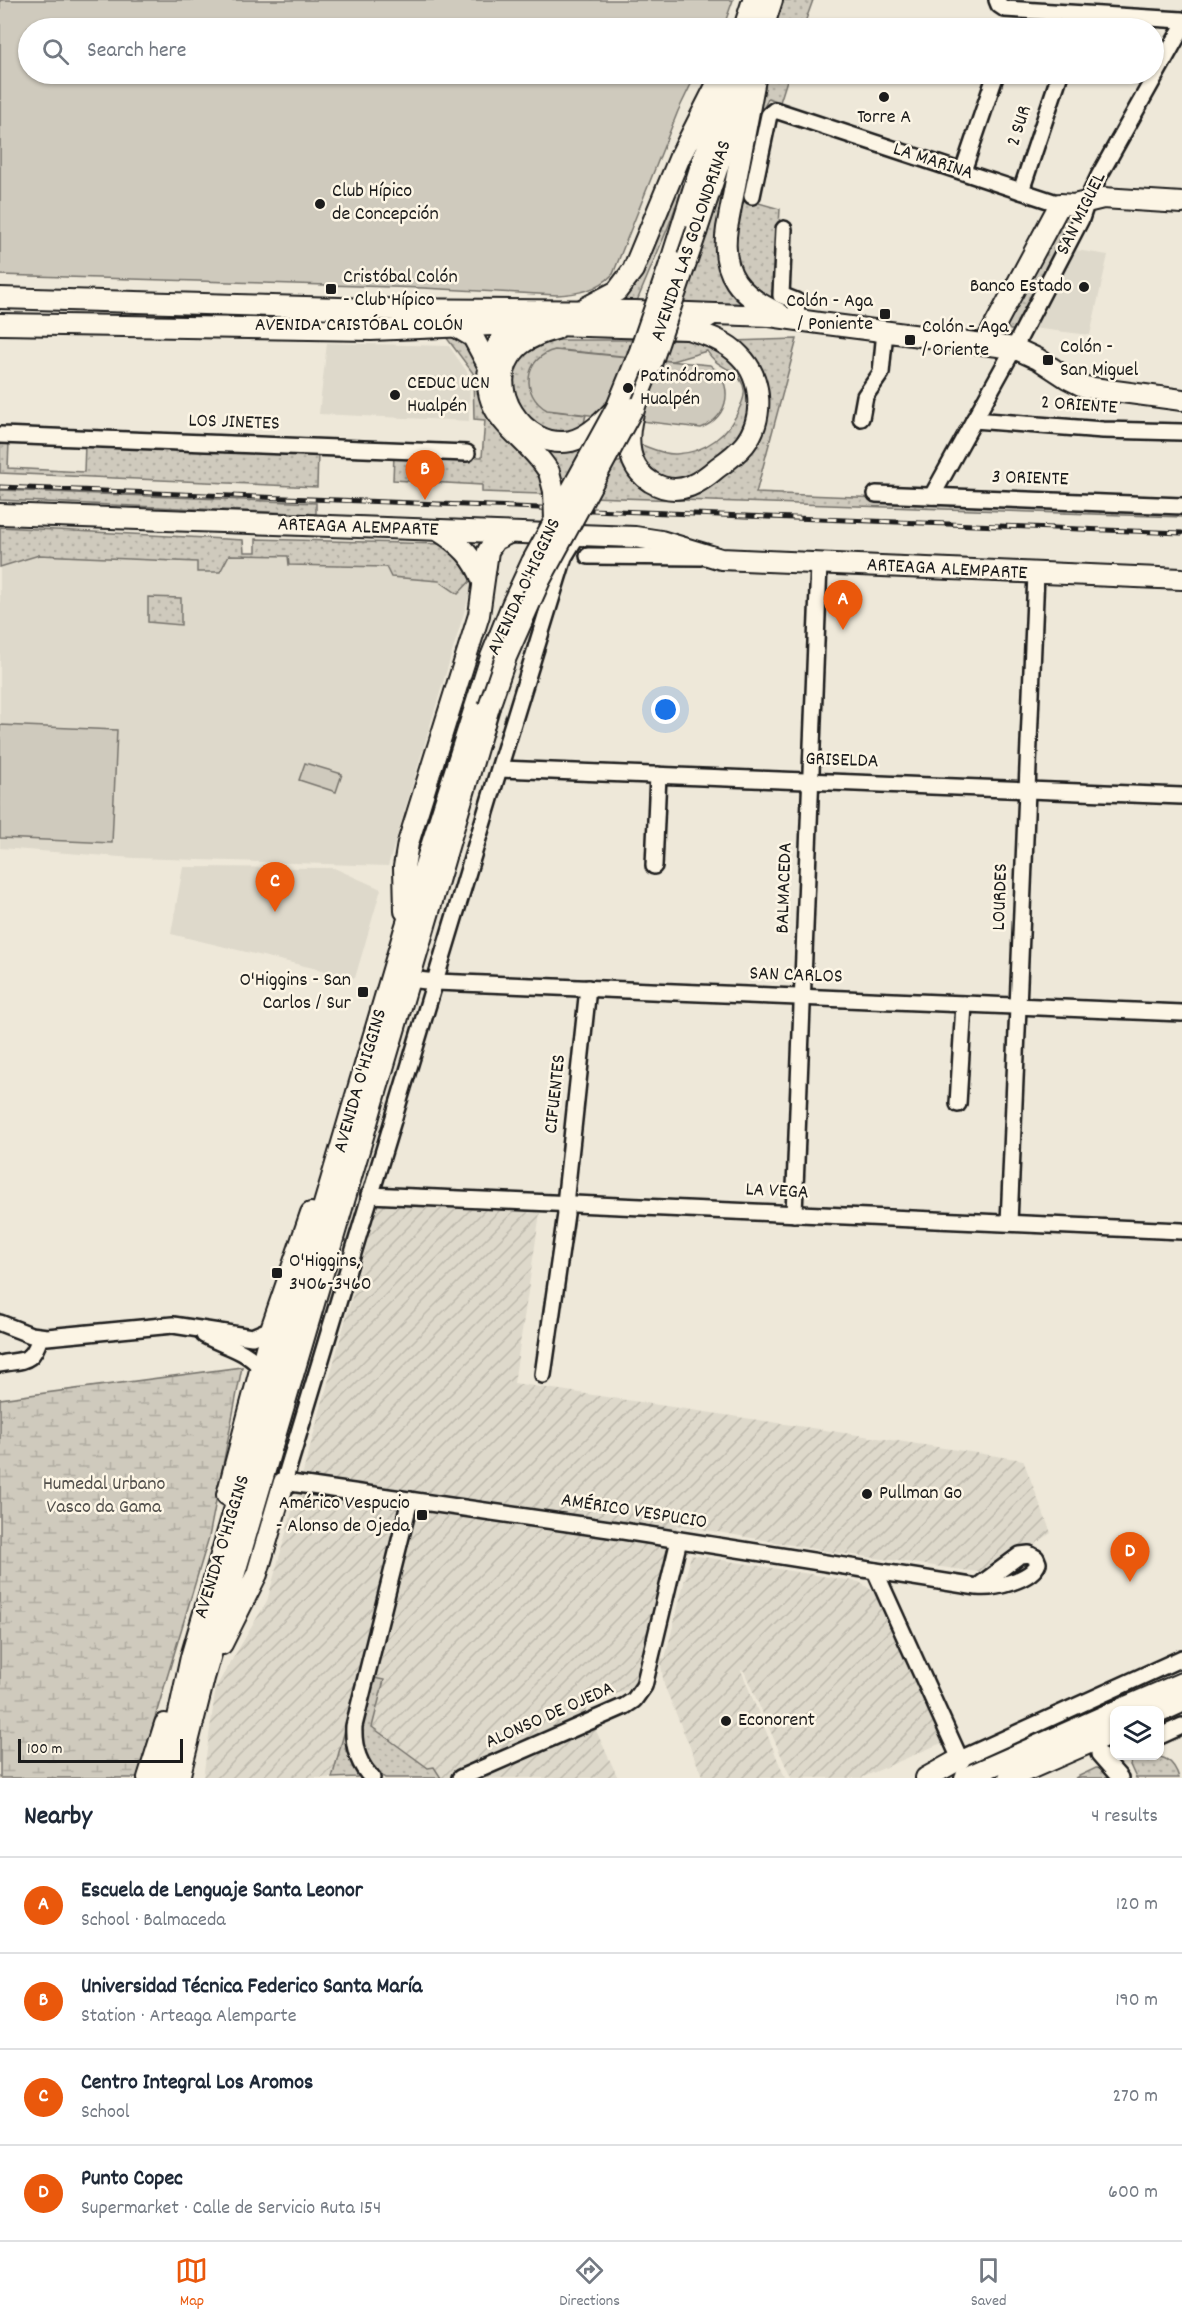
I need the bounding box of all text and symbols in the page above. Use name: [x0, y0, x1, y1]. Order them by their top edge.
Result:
search box: [18, 18, 1164, 84]
icon: search: [39, 35, 72, 68]
text: Search here: [87, 36, 186, 67]
marker: Torre A: [877, 90, 891, 104]
street label: 2 SUR: [1000, 102, 1040, 150]
place label: Torre A: [857, 104, 911, 132]
street label: LA MARINA: [889, 136, 977, 188]
street label: AVENIDA LAS GOLONDRINAS: [644, 137, 740, 345]
street label: SAN MIGUEL: [1050, 168, 1114, 260]
place label: Club Hípico de Concepción: [332, 178, 439, 229]
marker: Club Hípico de Concepción: [313, 197, 327, 211]
place label: Cristóbal Colón - Club Hípico: [343, 264, 458, 315]
place label: Banco Estado: [970, 273, 1072, 301]
marker: Banco Estado: [1077, 280, 1091, 294]
marker: Cristóbal Colón - Club Hípico: [324, 282, 338, 296]
place label: Colón - Aga / Poniente: [786, 288, 874, 339]
marker: Colón - Aga / Poniente: [878, 307, 892, 321]
street label: AVENIDA CRISTÓBAL COLÓN: [255, 312, 463, 340]
place label: Colón - Aga / Oriente: [922, 314, 1009, 365]
marker: Colón - Aga / Oriente: [903, 333, 917, 347]
place label: Colón - San Miguel: [1060, 334, 1139, 385]
marker: Colón - San Miguel: [1041, 353, 1055, 367]
place label: Patinódromo Hualpén: [640, 363, 736, 414]
place label: CEDUC UCN Hualpén: [407, 370, 490, 421]
marker: Patinódromo Hualpén: [621, 381, 635, 395]
marker: CEDUC UCN Hualpén: [388, 388, 402, 402]
street label: 2 ORIENTE: [1040, 389, 1118, 423]
street label: LOS JINETES: [188, 407, 280, 439]
pin: B: [406, 450, 444, 500]
street label: 3 ORIENTE: [991, 464, 1069, 494]
street label: ARTEAGA ALEMPARTE: [277, 511, 439, 545]
street label: AVENIDA O'HIGGINS: [481, 514, 569, 660]
street label: ARTEAGA ALEMPARTE: [866, 552, 1028, 588]
pin: A: [824, 580, 862, 630]
your location: [651, 695, 680, 724]
street label: GRISELDA: [805, 746, 879, 776]
street label: BALMACEDA: [769, 842, 801, 934]
pin: C: [256, 862, 294, 912]
street label: LOURDES: [986, 863, 1016, 931]
street label: SAN CARLOS: [749, 960, 843, 992]
place label: O'Higgins - San Carlos / Sur: [239, 967, 352, 1018]
marker: O'Higgins - San Carlos / Sur: [356, 985, 370, 999]
street label: AVENIDA O'HIGGINS: [327, 1006, 395, 1156]
street label: CIFUENTES: [538, 1053, 574, 1135]
street label: LA VEGA: [745, 1176, 809, 1208]
place label: O'Higgins, 3406-3460: [289, 1248, 372, 1299]
marker: O'Higgins, 3406-3460: [270, 1266, 284, 1280]
park label: Humedal Urbano Vasco da Gama: [43, 1471, 165, 1522]
street label: AVENIDA O'HIGGINS: [188, 1472, 258, 1622]
place label: Pullman Go: [879, 1480, 962, 1508]
street label: AMÉRICO VESPUCIO: [559, 1487, 709, 1537]
marker: Pullman Go: [860, 1487, 874, 1501]
place label: Américo Vespucio - Alonso de Ojeda: [276, 1490, 411, 1541]
marker: Américo Vespucio - Alonso de Ojeda: [415, 1508, 429, 1522]
pin: D: [1110, 1532, 1150, 1582]
street label: ALONSO DE OJEDA: [481, 1675, 619, 1757]
map controls: [1110, 1706, 1164, 1760]
button: layers: [1110, 1706, 1164, 1760]
place label: Econorent: [738, 1707, 815, 1735]
marker: Econorent: [719, 1714, 733, 1728]
scale bar: [18, 1736, 183, 1764]
text: 100 m: [27, 1738, 63, 1761]
text: Nearby: [24, 1799, 92, 1836]
text: 4 results: [1091, 1803, 1158, 1831]
text: Escuela de Lenguaje Santa Leonor: [81, 1876, 363, 1907]
text: A: [38, 1891, 49, 1919]
text: 120 m: [1116, 1891, 1158, 1919]
text: School · Balmaceda: [81, 1907, 226, 1935]
text: Universidad Técnica Federico Santa María: [81, 1972, 422, 2003]
text: B: [39, 1987, 48, 2015]
text: 190 m: [1115, 1987, 1158, 2015]
text: Station · Arteaga Alemparte: [81, 2003, 297, 2031]
text: Centro Integral Los Aromos: [81, 2068, 313, 2099]
text: C: [39, 2083, 48, 2111]
text: 270 m: [1112, 2083, 1158, 2111]
text: School: [81, 2099, 130, 2127]
text: Punto Copec: [81, 2164, 183, 2195]
text: D: [38, 2179, 49, 2207]
text: 600 m: [1108, 2179, 1158, 2207]
text: Supermarket · Calle de Servicio Ruta 154: [81, 2195, 381, 2223]
tab: Map: [175, 2254, 208, 2313]
tab: Directions: [559, 2254, 620, 2313]
tab: Saved: [971, 2254, 1007, 2313]

